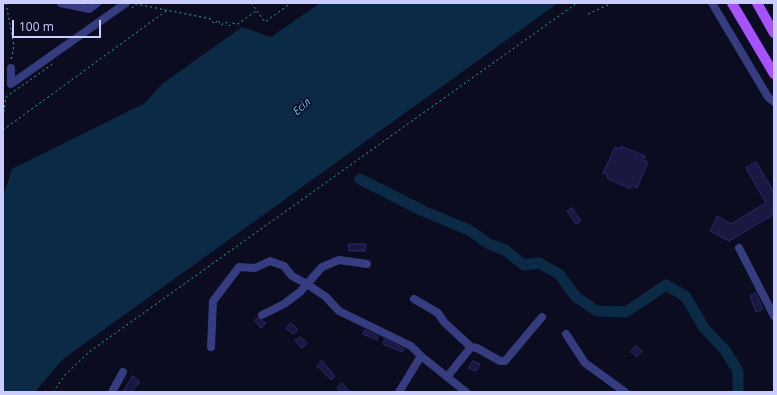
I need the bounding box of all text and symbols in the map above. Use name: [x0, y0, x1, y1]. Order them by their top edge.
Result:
scale bar: [14, 12, 103, 38]
text: 100 m: [19, 18, 54, 35]
water label: Есіл: [290, 96, 314, 118]

